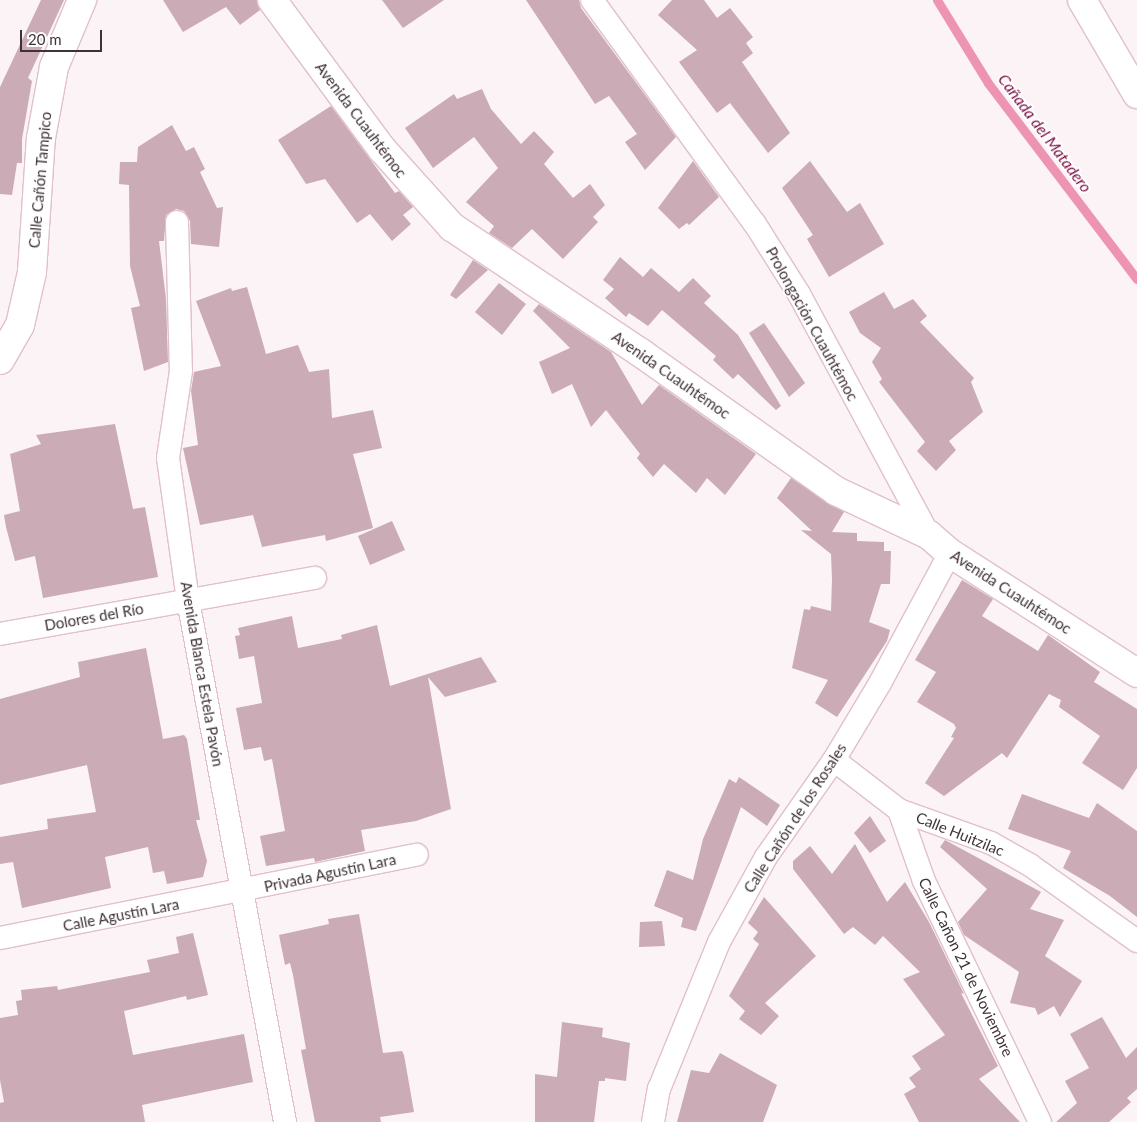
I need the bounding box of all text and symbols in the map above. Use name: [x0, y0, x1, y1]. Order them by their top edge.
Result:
scale bar: [22, 20, 105, 52]
text: 20 m: [28, 30, 62, 48]
street label: Avenida Cuauhtémoc: [312, 59, 410, 181]
water label: Cañada del Matadero: [994, 70, 1096, 196]
street label: Calle Cañón Tampico: [25, 111, 55, 249]
street label: Prolongación Cuauhtémoc: [762, 244, 862, 404]
street label: Avenida Cuauhtémoc: [608, 327, 734, 423]
street label: Avenida Cuauhtémoc: [947, 546, 1075, 638]
street label: Avenida Blanca Estela Pavón: [177, 580, 227, 768]
street label: Dolores del Río: [43, 599, 145, 635]
street label: Calle Cañón de los Rosales: [740, 740, 850, 896]
street label: Calle Huitzilac: [913, 808, 1007, 860]
street label: Privada Agustín Lara: [262, 850, 398, 896]
street label: Calle Cañon 21 de Noviembre: [915, 875, 1017, 1059]
street label: Calle Agustín Lara: [61, 895, 181, 935]

